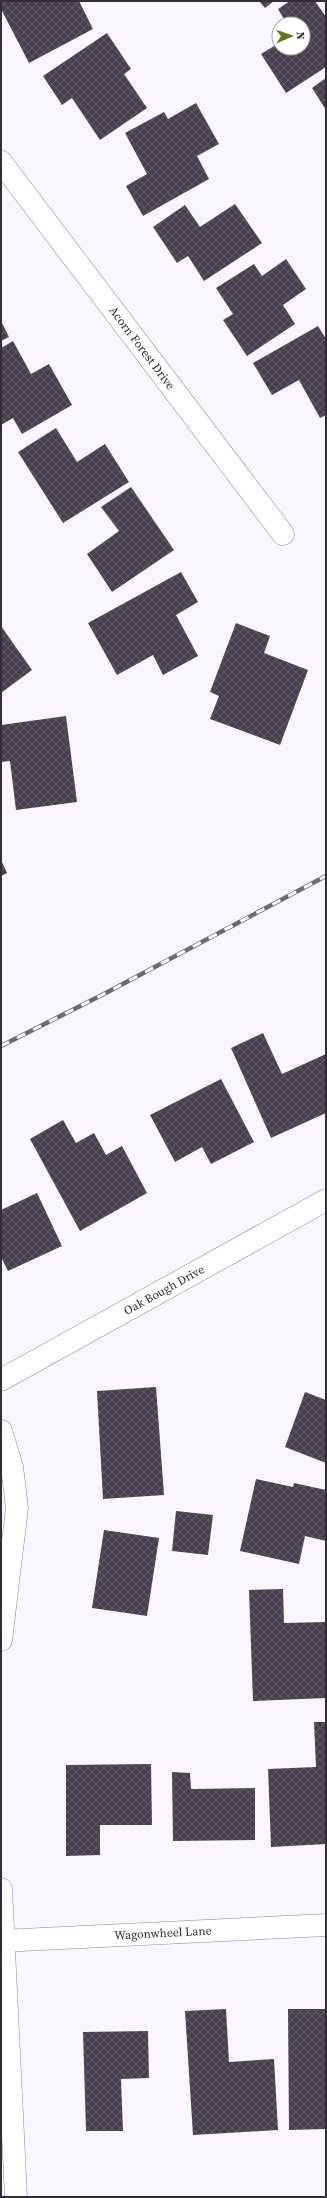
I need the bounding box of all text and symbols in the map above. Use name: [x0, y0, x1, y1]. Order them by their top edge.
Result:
north arrow: [271, 16, 311, 56]
text: N: [293, 31, 308, 40]
street label: Acorn Forest Drive: [105, 303, 179, 393]
street label: Oak Bough Drive: [121, 1261, 207, 1319]
street label: Wagonwheel Lane: [114, 1922, 212, 1944]

